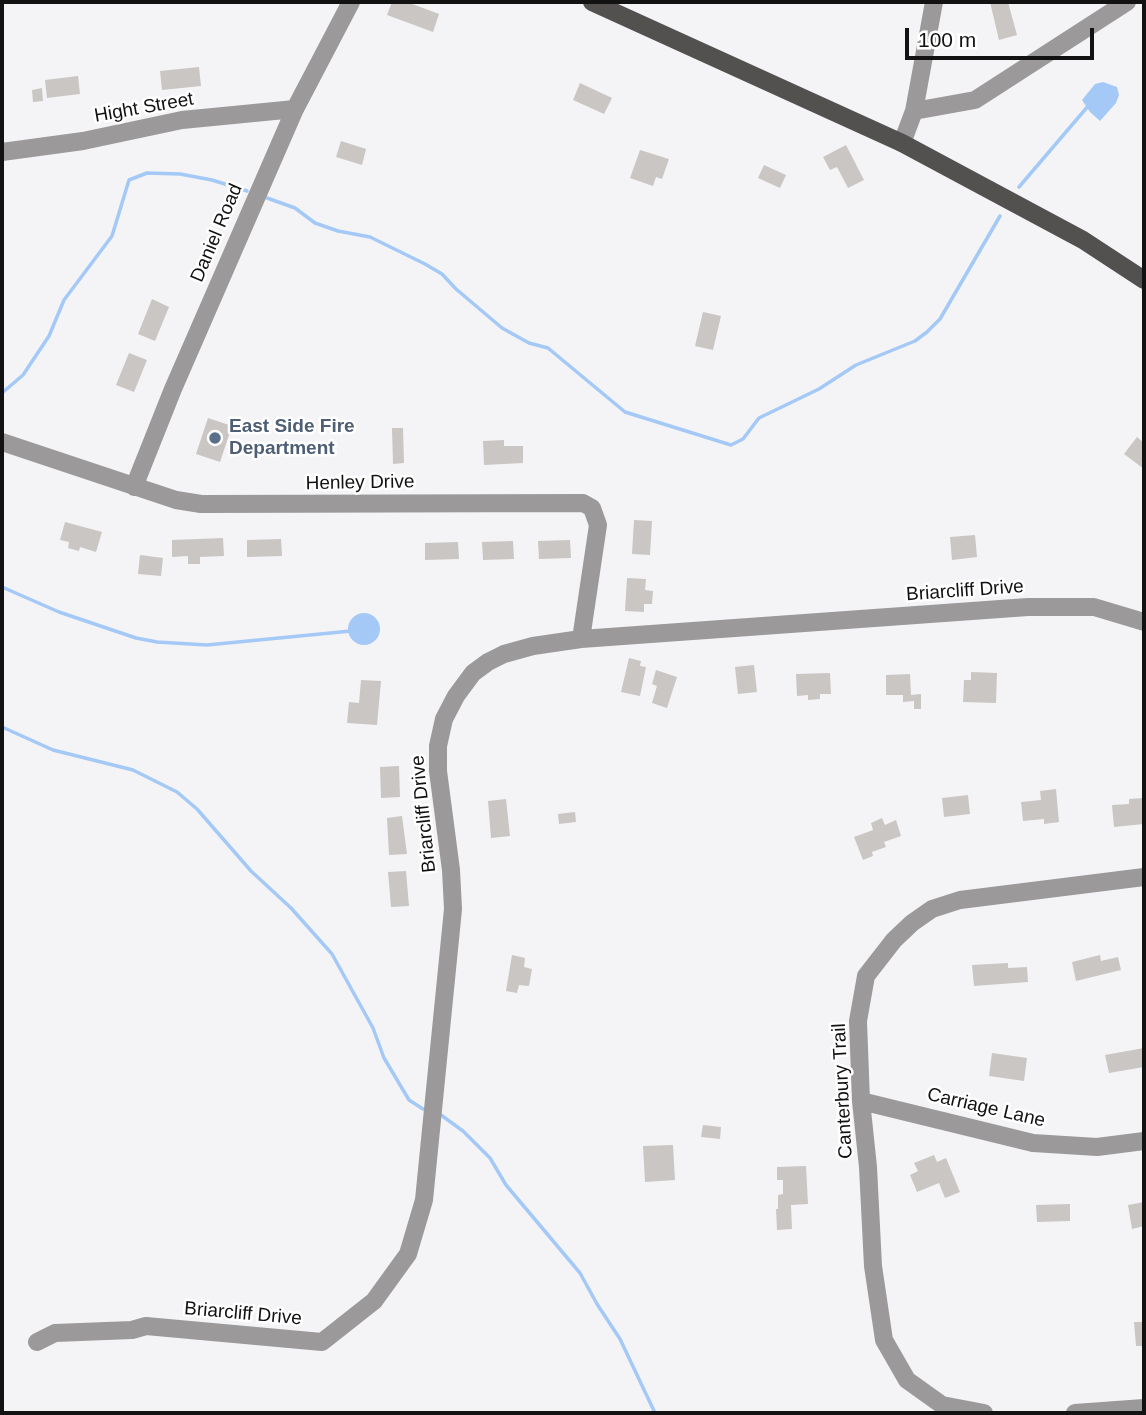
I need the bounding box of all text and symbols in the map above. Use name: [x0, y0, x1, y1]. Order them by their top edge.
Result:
scale bar: [908, 14, 1097, 58]
text: 100 m: [918, 28, 976, 51]
street label: Hight Street: [93, 88, 195, 128]
street label: Daniel Road: [186, 180, 248, 286]
place label: East Side Fire Department: [229, 416, 355, 460]
marker: East Side Fire Department: [207, 430, 223, 446]
street label: Henley Drive: [305, 471, 415, 495]
street label: Briarcliff Drive: [905, 576, 1025, 606]
street label: Briarcliff Drive: [407, 754, 441, 874]
street label: Canterbury Trail: [828, 1023, 858, 1159]
street label: Carriage Lane: [925, 1083, 1047, 1133]
street label: Briarcliff Drive: [183, 1298, 303, 1330]

